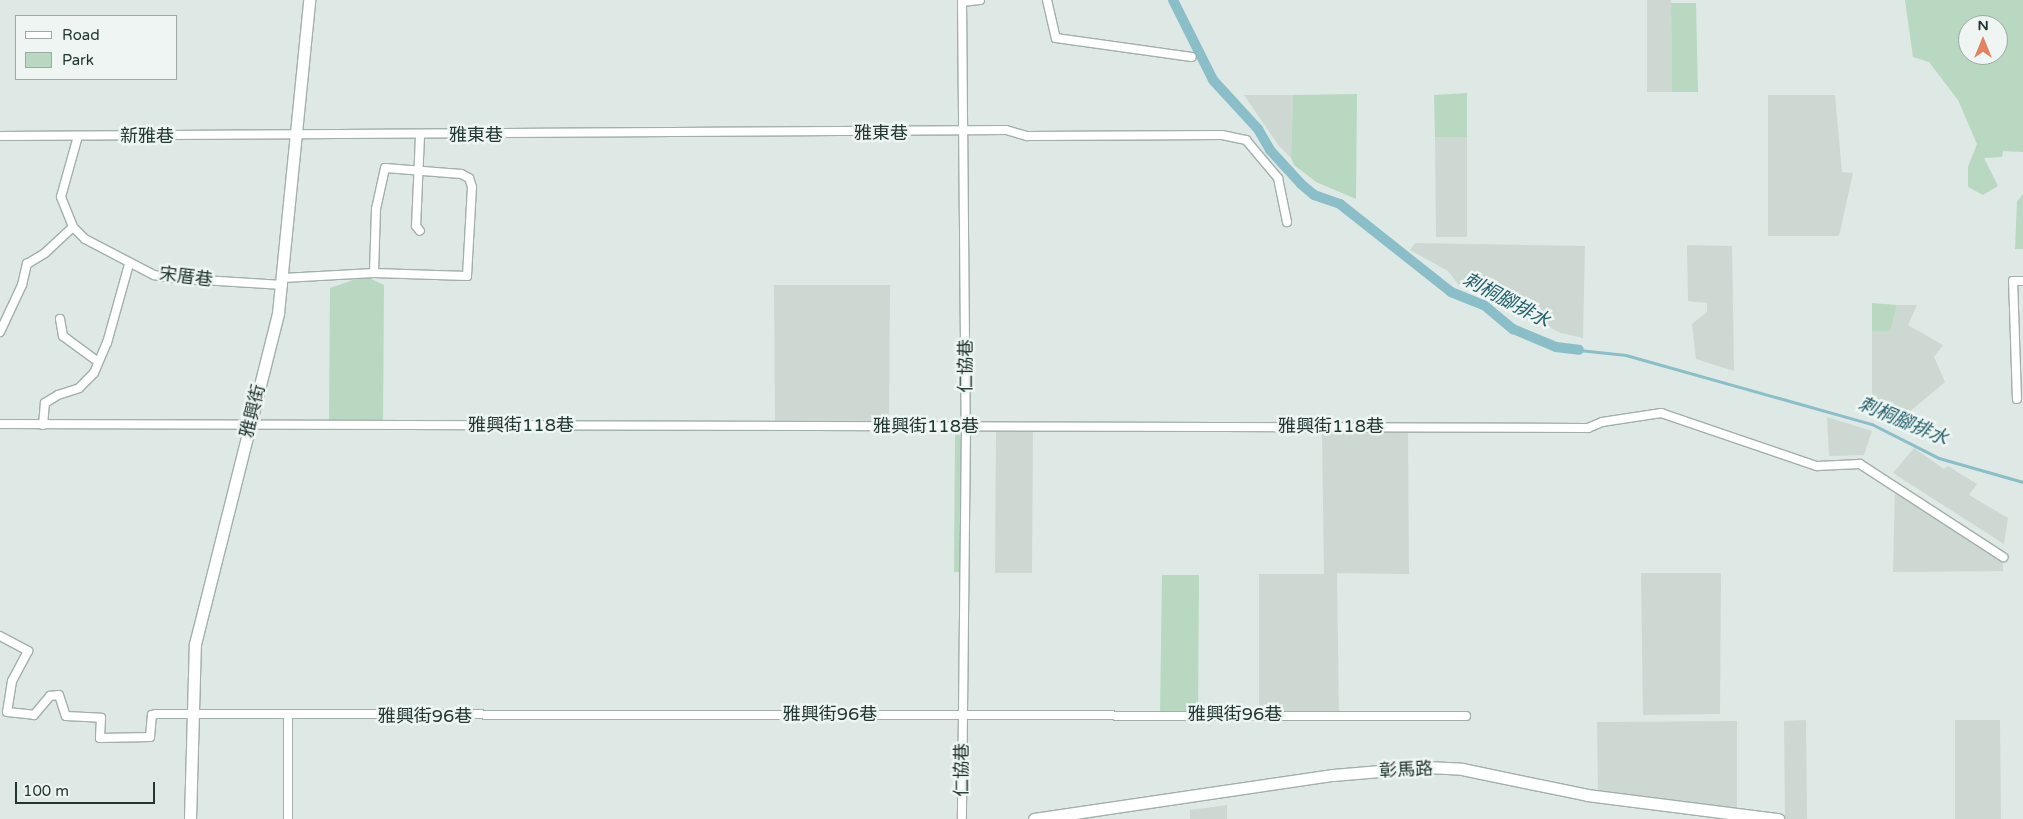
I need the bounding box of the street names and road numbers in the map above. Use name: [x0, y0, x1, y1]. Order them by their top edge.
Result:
street label: 雅東巷: [854, 122, 908, 144]
street label: 雅東巷: [449, 124, 503, 146]
street label: 新雅巷: [120, 125, 174, 147]
street label: 宋厝巷: [158, 263, 214, 291]
street label: 仁協巷: [955, 339, 977, 393]
street label: 雅興街: [236, 382, 270, 440]
street label: 雅興街118巷: [468, 414, 574, 436]
street label: 雅興街118巷: [873, 415, 979, 437]
street label: 雅興街118巷: [1278, 415, 1384, 437]
street label: 雅興街96巷: [783, 703, 877, 725]
street label: 雅興街96巷: [1188, 703, 1282, 725]
street label: 雅興街96巷: [378, 705, 472, 727]
street label: 仁協巷: [951, 743, 973, 797]
street label: 彰馬路: [1378, 758, 1434, 782]

